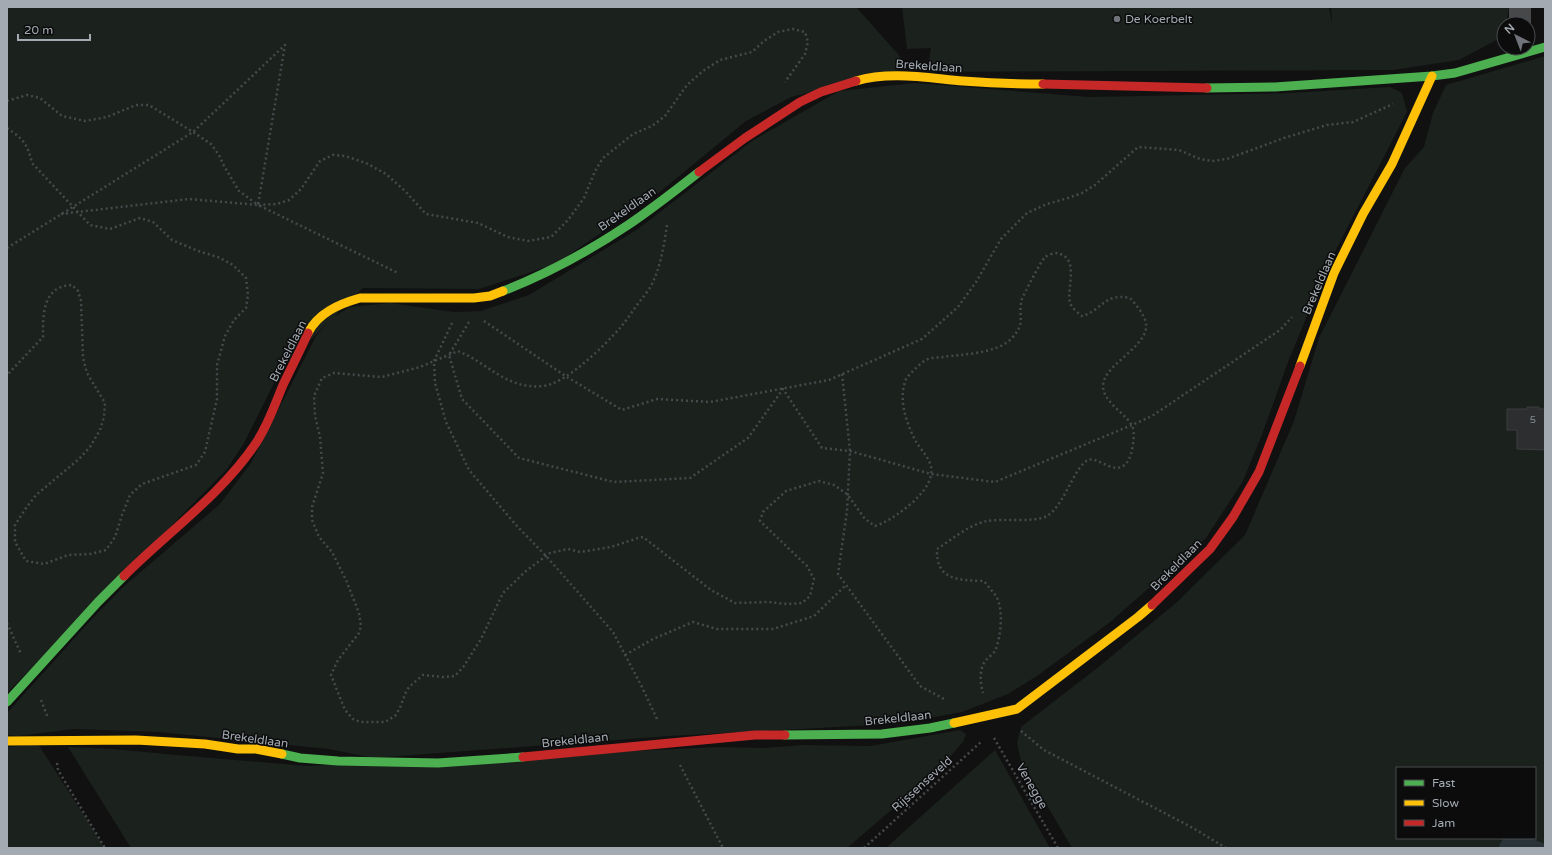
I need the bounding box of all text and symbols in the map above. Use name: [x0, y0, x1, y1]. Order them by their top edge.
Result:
place label: De Koerbelt: [1125, 12, 1193, 26]
marker: De Koerbelt: [1112, 14, 1122, 24]
scale bar: [18, 16, 90, 42]
north arrow: [1496, 16, 1536, 56]
text: N: [1502, 21, 1517, 37]
text: 20 m: [24, 23, 53, 37]
street label: Brekeldlaan: [895, 57, 963, 75]
street label: Brekeldlaan: [596, 184, 658, 234]
street label: Brekeldlaan: [1299, 249, 1339, 317]
street label: Brekeldlaan: [267, 318, 309, 384]
house number: 5: [1530, 414, 1536, 426]
street label: Brekeldlaan: [1147, 536, 1205, 594]
street label: Brekeldlaan: [864, 708, 932, 728]
street label: Brekeldlaan: [221, 727, 289, 751]
street label: Brekeldlaan: [541, 730, 609, 750]
street label: Rijssenseveld: [889, 753, 955, 815]
street label: Venegge: [1013, 761, 1051, 812]
legend: [1396, 767, 1536, 839]
text: Fast: [1432, 776, 1456, 790]
text: Slow: [1432, 796, 1459, 810]
text: Jam: [1432, 816, 1455, 830]

